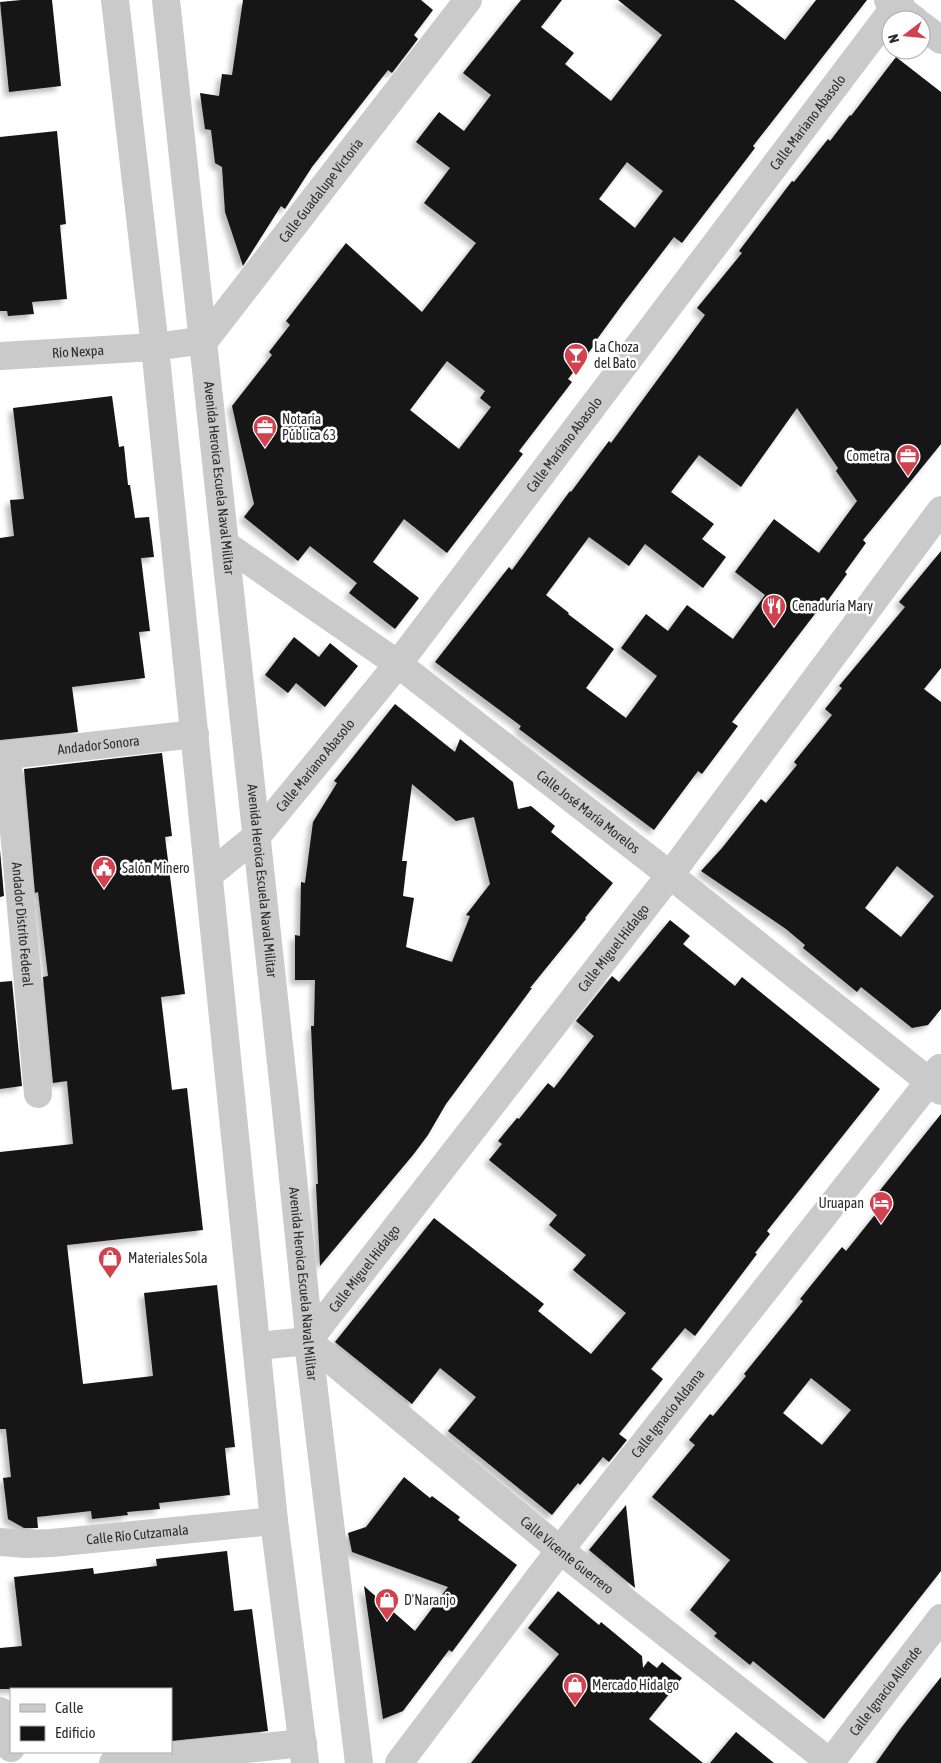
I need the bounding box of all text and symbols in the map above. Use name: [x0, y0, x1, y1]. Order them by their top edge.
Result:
north arrow: [881, 10, 931, 60]
text: N: [885, 32, 902, 45]
street label: Calle Mariano Abasolo: [766, 71, 849, 173]
street label: Calle Guadalupe Victoria: [276, 135, 366, 246]
place label: La Choza del Bato: [594, 339, 639, 371]
street label: Río Nexpa: [51, 342, 104, 361]
bar icon: La Choza del Bato: [563, 342, 589, 376]
street label: Avenida Heroica Escuela Naval Militar: [201, 381, 238, 576]
street label: Calle Mariano Abasolo: [523, 394, 605, 495]
place label: Notaría Pública 63: [282, 411, 336, 443]
office icon: Notaría Pública 63: [252, 414, 278, 448]
office icon: Cometra: [895, 443, 921, 477]
place label: Cometra: [846, 448, 890, 464]
restaurant icon: Cenaduría Mary: [761, 593, 787, 627]
place label: Cenaduría Mary: [792, 598, 873, 614]
street label: Calle Mariano Abasolo: [272, 716, 358, 815]
street label: Andador Sonora: [57, 732, 140, 757]
street label: Calle José María Morelos: [534, 767, 643, 857]
street label: Avenida Heroica Escuela Naval Militar: [244, 783, 280, 979]
public building icon: Salón Minero: [91, 855, 117, 889]
place label: Salón Minero: [122, 860, 190, 876]
street label: Andador Distrito Federal: [9, 861, 36, 987]
street label: Calle Miguel Hidalgo: [574, 901, 652, 995]
street label: Avenida Heroica Escuela Naval Militar: [286, 1186, 321, 1382]
hotel icon: Uruapan: [868, 1190, 894, 1224]
place label: Uruapan: [818, 1195, 864, 1211]
street label: Calle Miguel Hidalgo: [325, 1222, 403, 1315]
shop icon: Materiales Sola: [97, 1245, 123, 1279]
place label: Materiales Sola: [128, 1250, 207, 1266]
street label: Calle Ignacio Aldama: [628, 1366, 708, 1461]
street label: Calle Vicente Guerrero: [517, 1513, 617, 1597]
street label: Calle Río Cutzamala: [86, 1522, 189, 1548]
shop icon: D'Naranjo: [374, 1587, 400, 1621]
place label: D'Naranjo: [404, 1592, 456, 1608]
street label: Calle Ignacio Allende: [846, 1643, 925, 1739]
shop icon: Mercado Hidalgo: [562, 1672, 588, 1706]
place label: Mercado Hidalgo: [592, 1677, 679, 1693]
legend: [10, 1688, 172, 1753]
text: Calle: [55, 1699, 84, 1716]
text: Edificio: [55, 1724, 96, 1741]

